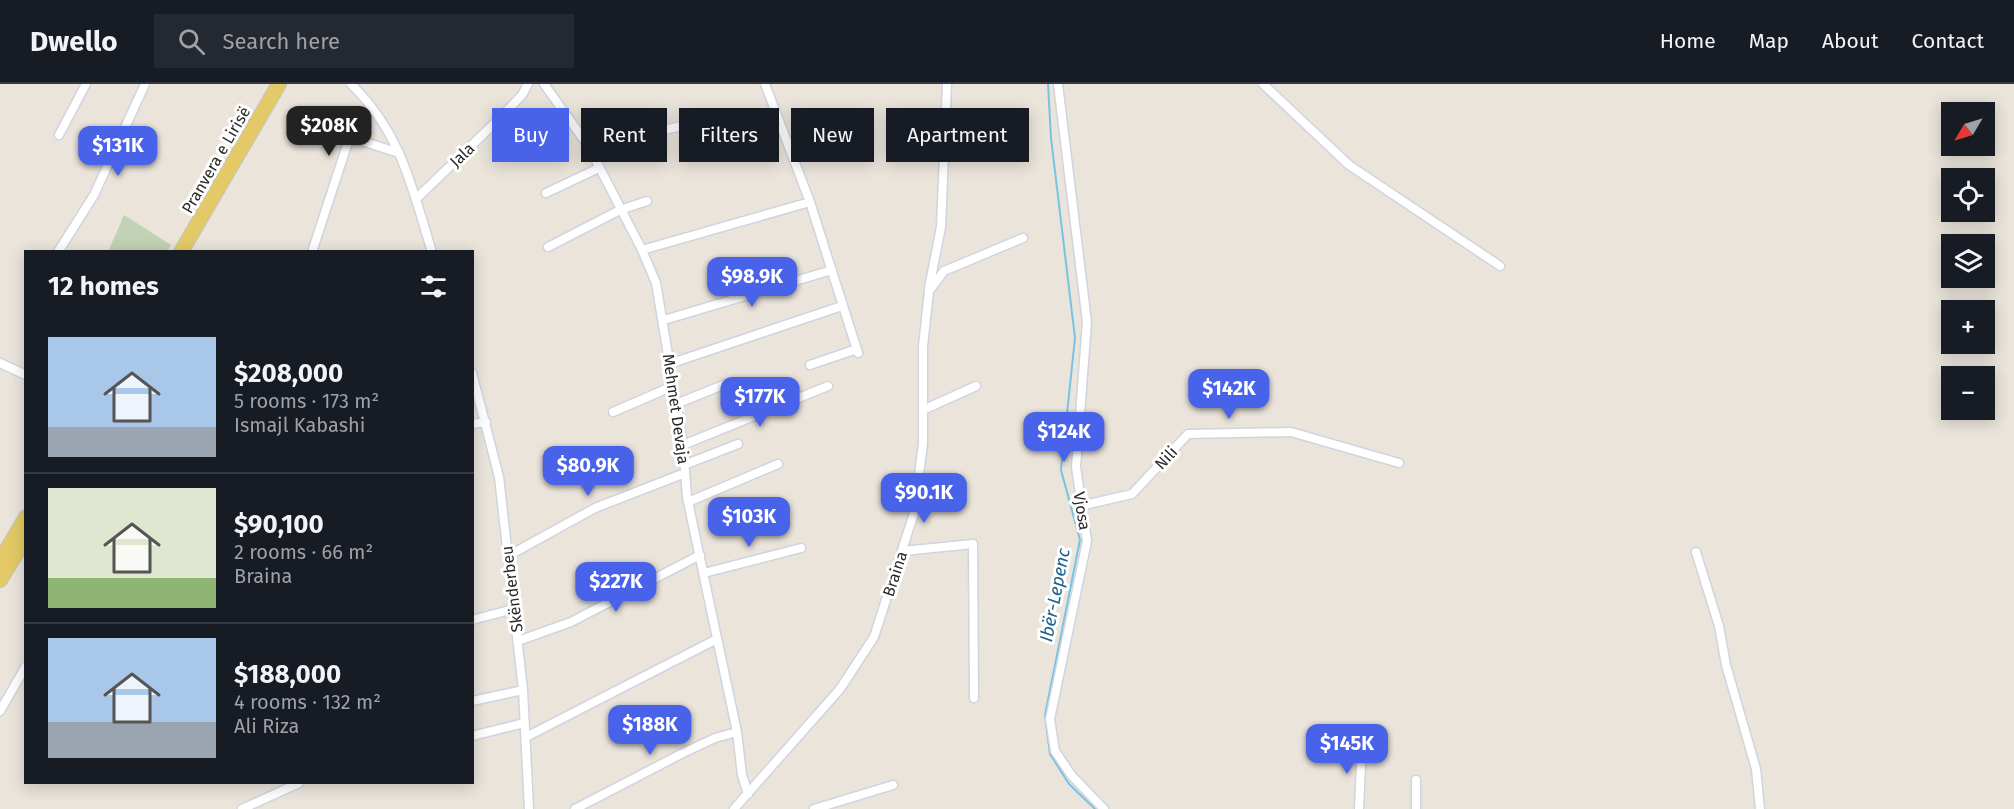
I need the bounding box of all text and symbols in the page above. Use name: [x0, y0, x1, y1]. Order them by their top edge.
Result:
search box: [154, 14, 574, 68]
text: Dwello: [30, 25, 118, 58]
icon: search: [175, 25, 208, 58]
text: Search here: [223, 28, 340, 55]
text: Home: [1660, 28, 1716, 54]
text: Map: [1749, 28, 1789, 54]
text: About: [1822, 28, 1879, 54]
text: Contact: [1912, 28, 1984, 54]
north arrow: [1941, 102, 1995, 156]
map controls: [1941, 102, 1995, 420]
street label: Pranvera e Lirisë: [178, 103, 254, 217]
pin: $208K: [287, 106, 371, 157]
chip: Buy: [492, 108, 569, 162]
chip: Rent: [581, 108, 667, 162]
chip: Filters: [679, 108, 779, 162]
chip: New: [791, 108, 874, 162]
chip: Apartment: [886, 108, 1029, 162]
text: $208K: [300, 113, 358, 137]
pin: $131K: [76, 126, 160, 177]
text: $131K: [92, 133, 144, 157]
street label: Jala: [446, 139, 478, 171]
button: locate: [1941, 168, 1995, 222]
button: layers: [1941, 234, 1995, 288]
pin: $98.9K: [703, 257, 801, 308]
text: $98.9K: [721, 264, 783, 288]
icon: filters: [417, 270, 450, 303]
text: 12 homes: [48, 271, 159, 302]
button: +: [1941, 300, 1995, 354]
street label: Mehmet Devaja: [659, 353, 693, 465]
text: $208,000: [234, 358, 343, 389]
icon: home: [96, 361, 168, 433]
button: −: [1941, 366, 1995, 420]
pin: $142K: [1187, 369, 1271, 420]
text: $142K: [1202, 376, 1256, 400]
pin: $177K: [718, 377, 802, 428]
text: $177K: [735, 384, 785, 408]
text: 5 rooms · 173 m²: [234, 389, 379, 413]
pin: $124K: [1022, 412, 1106, 463]
text: Ismajl Kabashi: [234, 413, 365, 437]
text: $124K: [1037, 419, 1091, 443]
street label: Nili: [1151, 443, 1181, 473]
pin: $80.9K: [539, 446, 637, 497]
text: $80.9K: [557, 453, 619, 477]
pin: $90.1K: [875, 473, 973, 524]
text: $90.1K: [895, 480, 953, 504]
street label: Vjosa: [1070, 490, 1094, 532]
pin: $103K: [707, 497, 791, 548]
text: $103K: [722, 504, 776, 528]
text: $90,100: [234, 509, 324, 540]
icon: home: [96, 512, 168, 584]
text: 2 rooms · 66 m²: [234, 540, 373, 564]
street label: Skënderbeu: [497, 545, 527, 633]
water label: Ibër-Lepenc: [1035, 546, 1075, 644]
street label: Braina: [879, 549, 911, 599]
pin: $227K: [574, 562, 658, 613]
text: Braina: [234, 564, 292, 588]
text: $227K: [589, 569, 643, 593]
text: $188,000: [234, 659, 341, 690]
icon: home: [96, 662, 168, 734]
text: 4 rooms · 132 m²: [234, 690, 381, 714]
pin: $188K: [608, 705, 692, 756]
text: $188K: [622, 712, 678, 736]
text: Ali Riza: [234, 714, 299, 738]
pin: $145K: [1305, 724, 1389, 775]
text: $145K: [1320, 731, 1374, 755]

